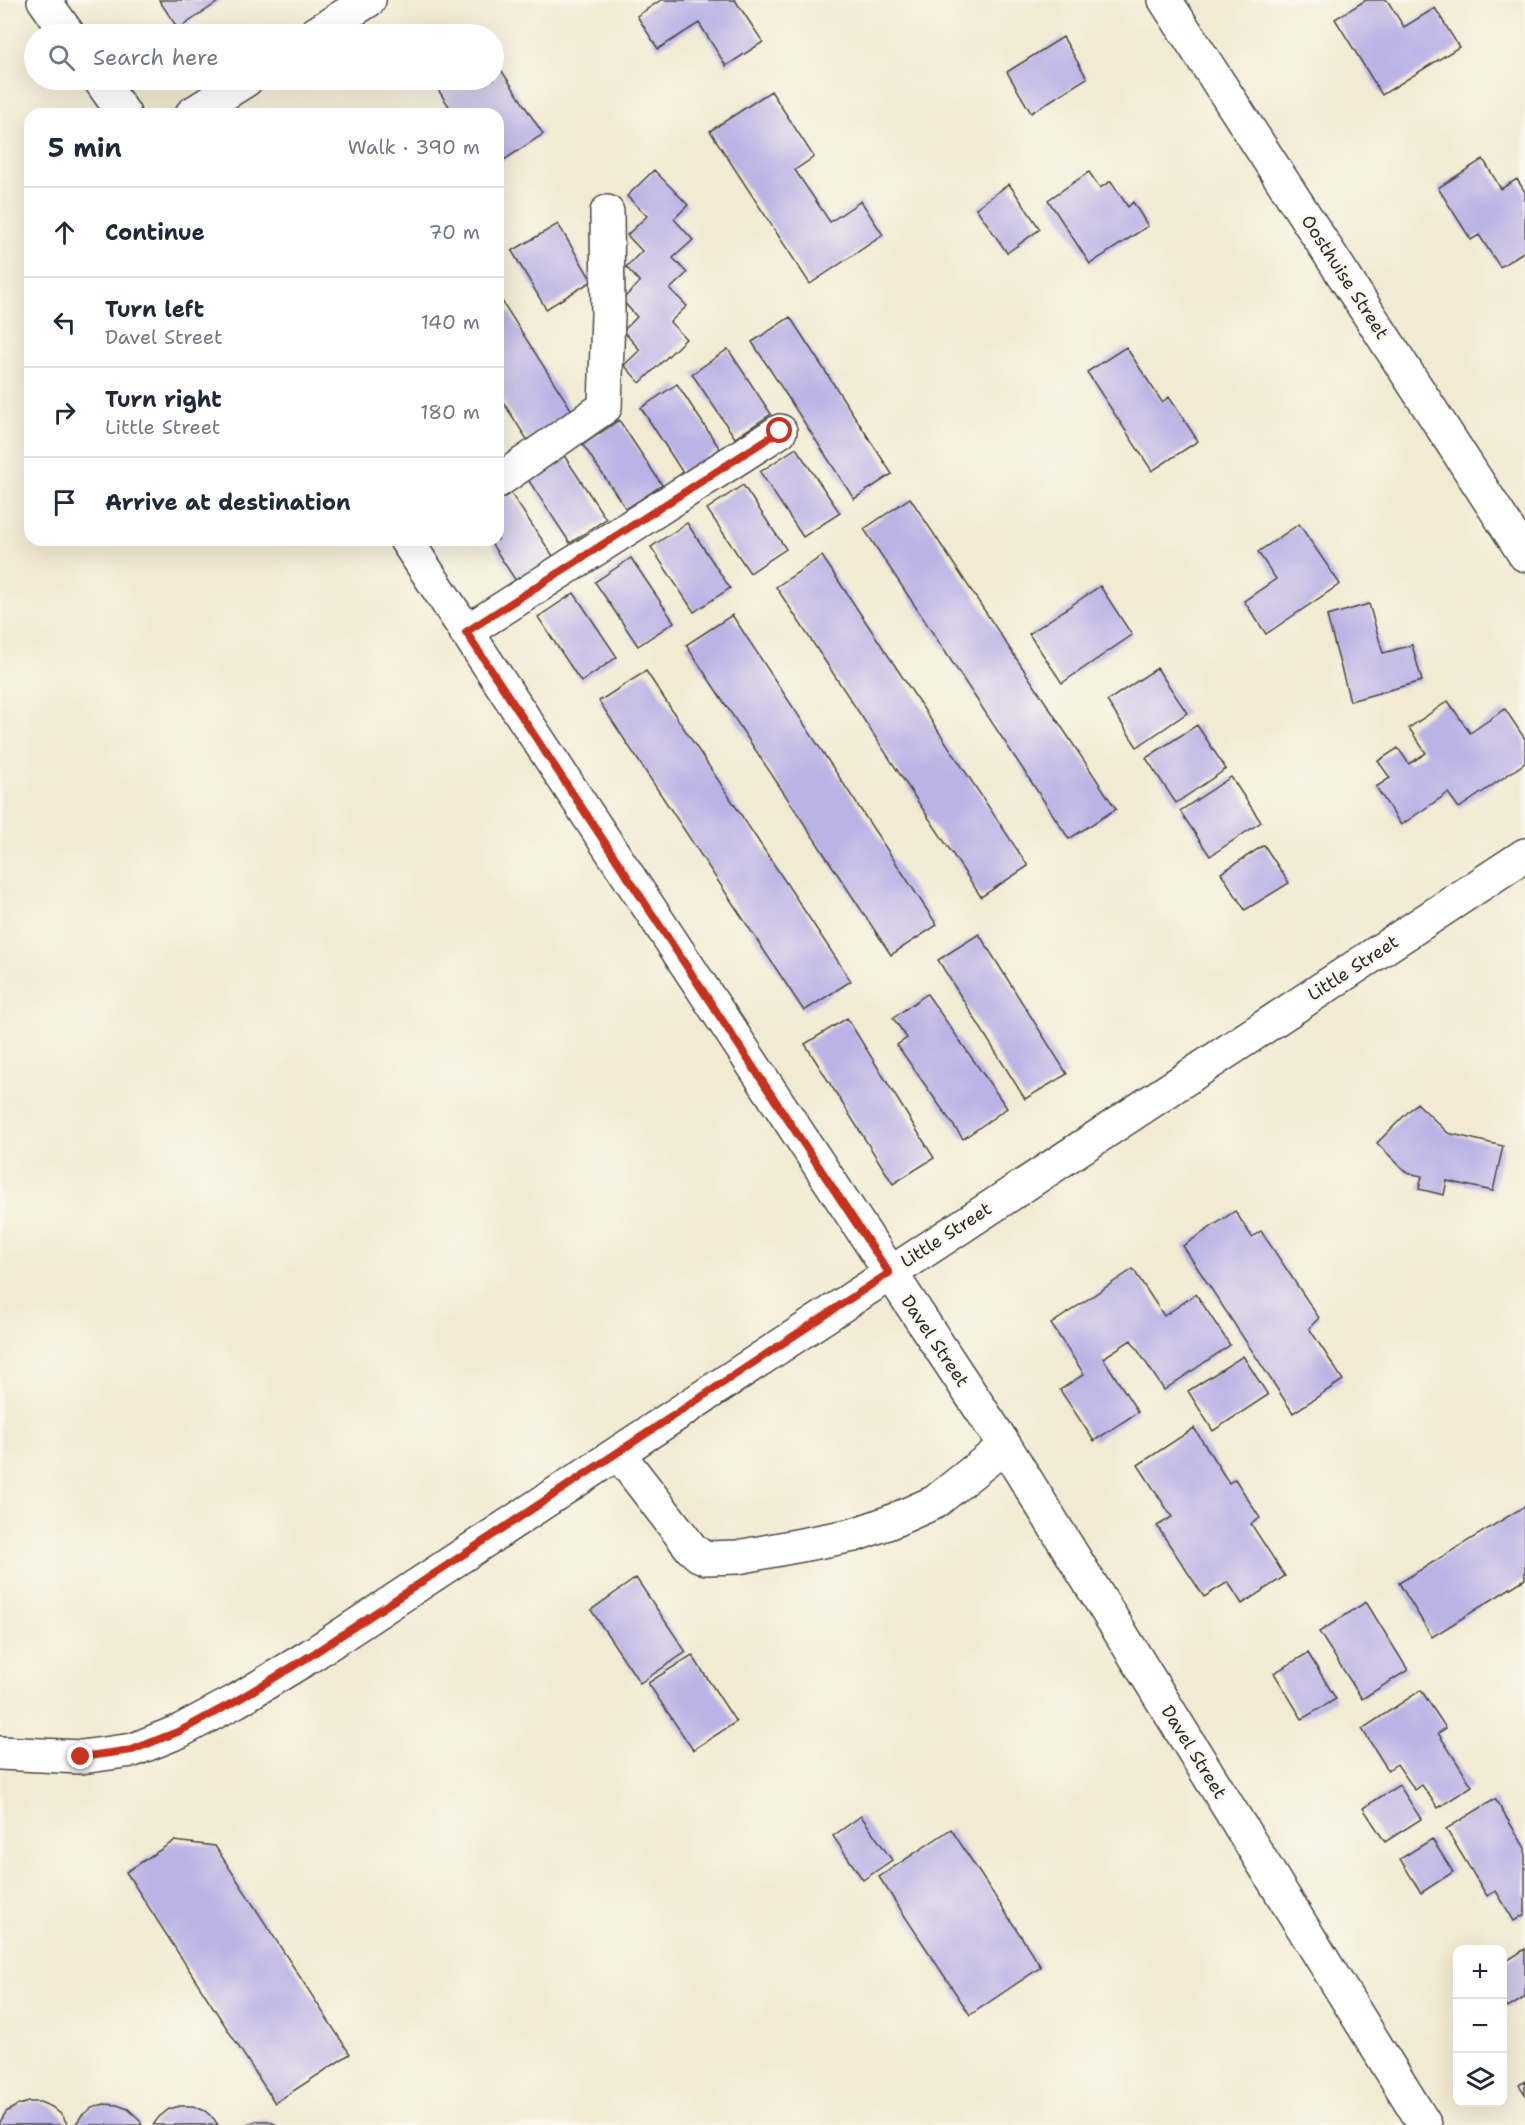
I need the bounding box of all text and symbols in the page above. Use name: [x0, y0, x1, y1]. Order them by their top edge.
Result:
search box: [24, 24, 504, 90]
icon: search: [45, 41, 78, 74]
text: Search here: [93, 43, 219, 72]
text: 5 min: [48, 130, 122, 165]
text: Walk · 390 m: [348, 134, 480, 160]
street label: Oosthuise Street: [1296, 210, 1394, 344]
icon: ahead: [48, 216, 81, 249]
text: Continue: [105, 218, 205, 247]
text: 70 m: [428, 219, 480, 245]
text: Turn left: [105, 295, 204, 324]
icon: left: [48, 306, 81, 339]
text: 140 m: [421, 309, 480, 335]
text: Davel Street: [105, 324, 223, 350]
text: Turn right: [105, 385, 222, 414]
icon: right: [48, 396, 81, 429]
text: 180 m: [420, 399, 480, 425]
text: Little Street: [105, 414, 221, 440]
route start: [766, 417, 792, 443]
icon: arrive: [48, 486, 81, 519]
text: Arrive at destination: [105, 488, 351, 517]
street label: Little Street: [1303, 930, 1403, 1006]
street label: Little Street: [896, 1197, 996, 1273]
street label: Davel Street: [895, 1290, 975, 1392]
street label: Davel Street: [1156, 1701, 1232, 1803]
route end: [67, 1743, 93, 1769]
map controls: [1453, 1945, 1507, 2107]
button: +: [1453, 1945, 1507, 1999]
button: −: [1453, 1999, 1507, 2053]
button: layers: [1453, 2053, 1507, 2107]

